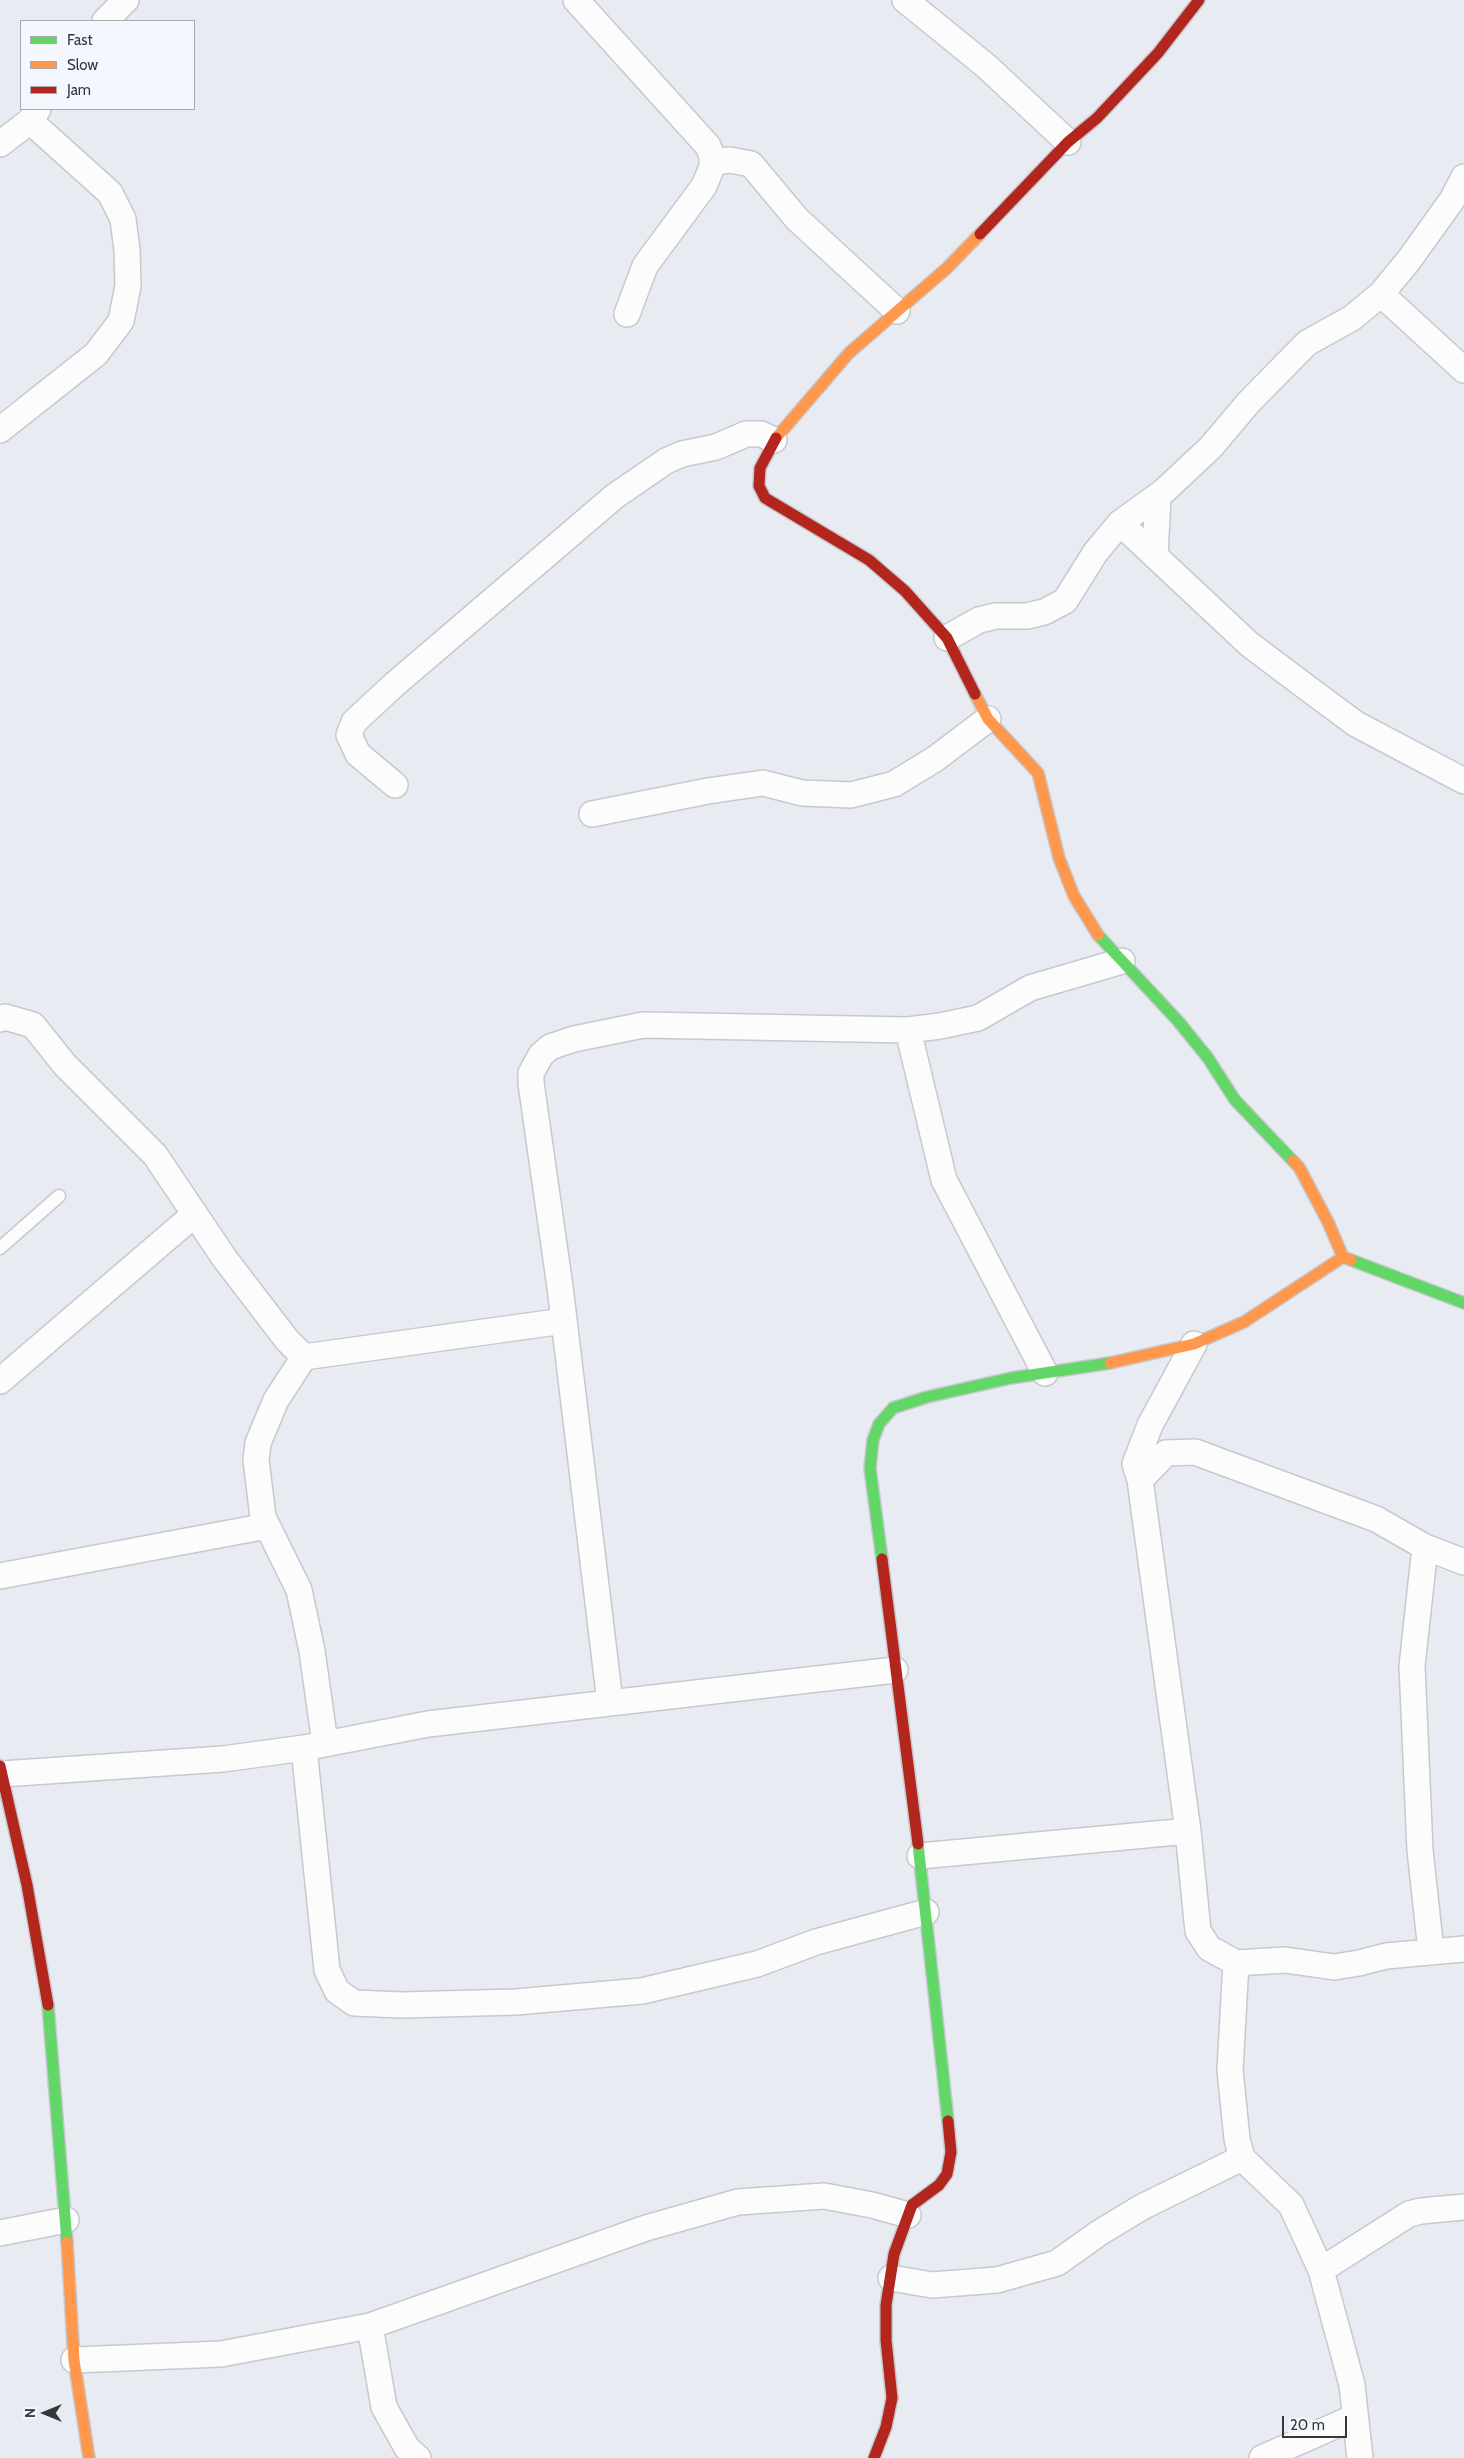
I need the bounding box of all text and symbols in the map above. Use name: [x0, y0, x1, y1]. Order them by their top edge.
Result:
legend: [20, 20, 195, 110]
text: Fast: [67, 31, 92, 49]
text: Slow: [67, 56, 98, 74]
text: Jam: [67, 81, 91, 99]
north arrow: [20, 2388, 70, 2438]
scale bar: [1284, 2406, 1349, 2438]
text: N: [21, 2408, 39, 2418]
text: 20 m: [1290, 2416, 1325, 2434]

